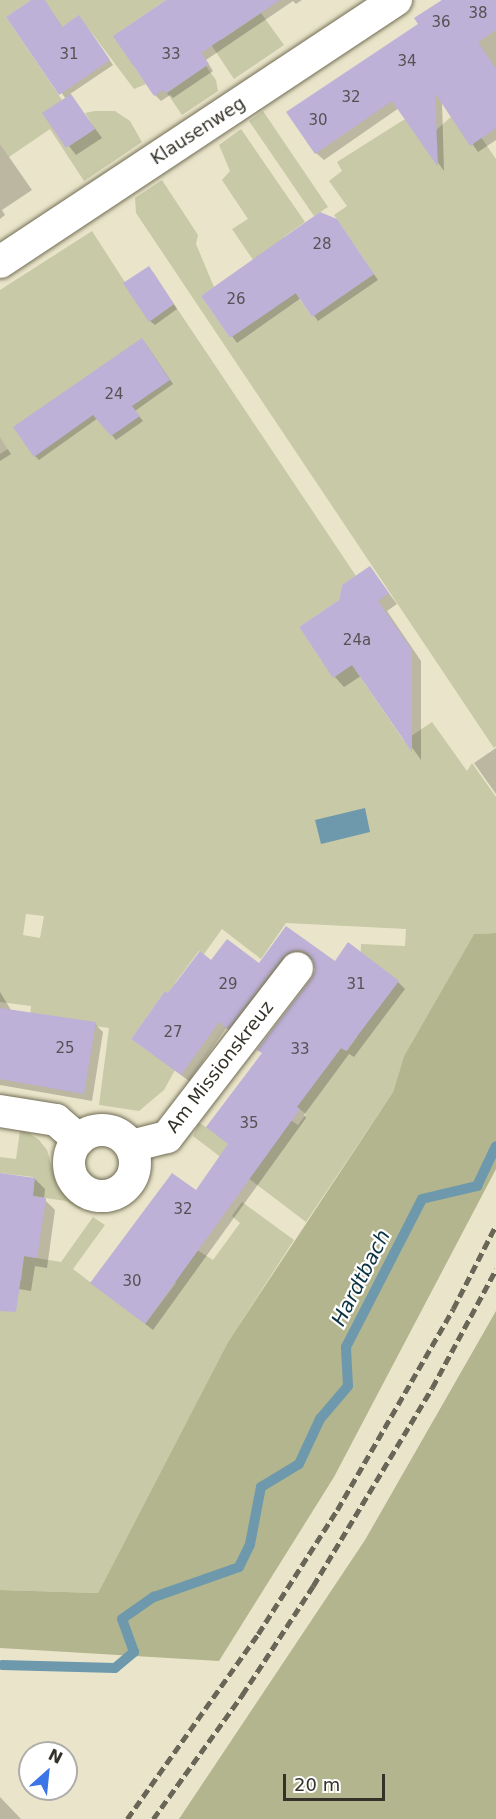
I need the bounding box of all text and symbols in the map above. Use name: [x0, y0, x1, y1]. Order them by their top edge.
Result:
house number: 38: [468, 5, 488, 23]
house number: 36: [431, 14, 451, 32]
house number: 31: [59, 46, 79, 64]
house number: 33: [161, 46, 181, 64]
house number: 34: [397, 53, 417, 71]
house number: 32: [341, 89, 361, 107]
street label: Klausenweg: [147, 92, 249, 170]
house number: 30: [308, 112, 328, 130]
house number: 28: [312, 236, 332, 254]
house number: 26: [226, 291, 246, 309]
house number: 24: [104, 386, 124, 404]
house number: 24a: [343, 632, 371, 650]
house number: 29: [218, 976, 238, 994]
house number: 31: [346, 976, 366, 994]
street label: Am Missionskreuz: [162, 997, 278, 1137]
house number: 27: [163, 1024, 183, 1042]
house number: 25: [55, 1040, 75, 1058]
house number: 33: [290, 1041, 310, 1059]
house number: 35: [239, 1115, 259, 1133]
house number: 32: [173, 1201, 193, 1219]
water label: Hardtbach: [327, 1226, 395, 1330]
house number: 30: [122, 1273, 142, 1291]
north arrow: [18, 1741, 78, 1801]
text: N: [45, 1745, 66, 1768]
scale bar: [286, 1762, 388, 1800]
text: 20 m: [294, 1774, 340, 1795]

